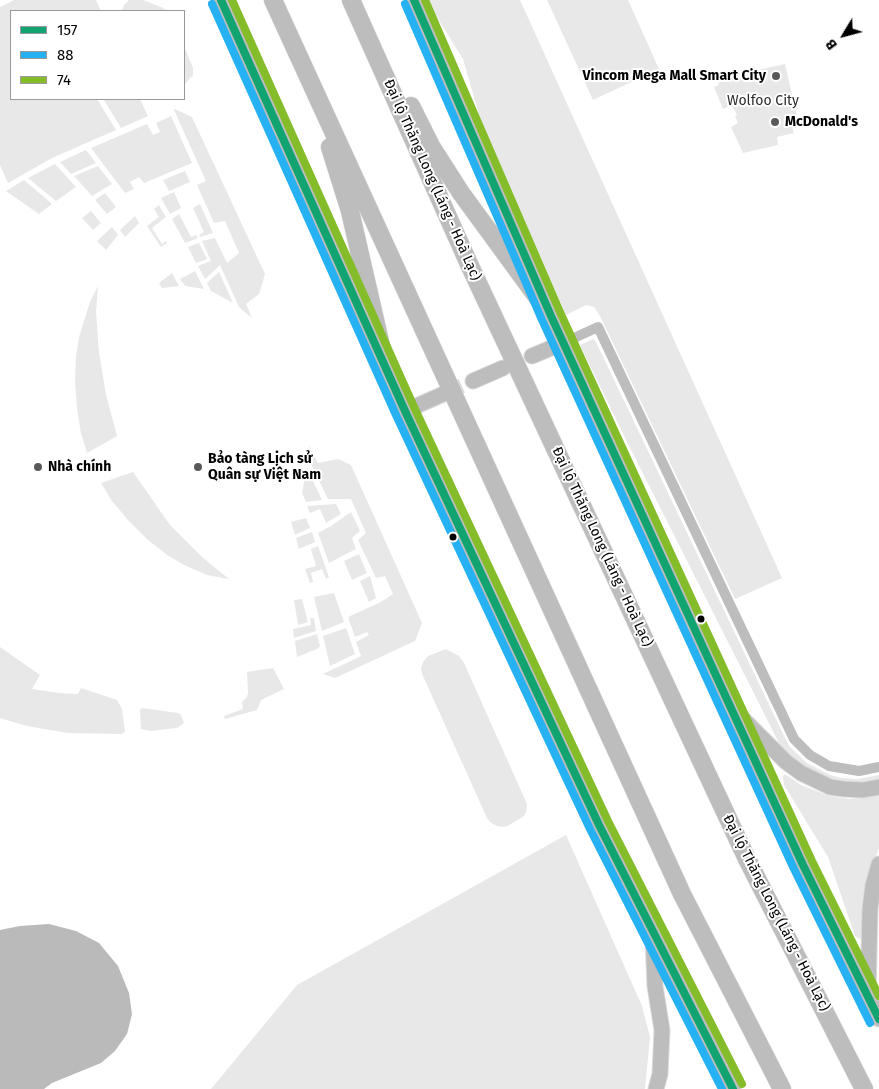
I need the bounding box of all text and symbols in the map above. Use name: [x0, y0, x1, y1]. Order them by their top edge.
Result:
legend: [10, 10, 185, 100]
north arrow: [819, 10, 869, 60]
text: 157: [57, 21, 77, 39]
text: B: [822, 36, 841, 53]
text: 88: [57, 46, 74, 64]
place label: Vincom Mega Mall Smart City: [583, 68, 766, 84]
marker: Vincom Mega Mall Smart City: [770, 70, 782, 82]
text: 74: [57, 71, 71, 89]
street label: Đại lộ Thăng Long (Láng - Hoà Lạc): [380, 77, 484, 283]
park label: Wolfoo City: [727, 93, 799, 109]
place label: McDonald's: [785, 114, 858, 130]
marker: McDonald's: [769, 116, 781, 128]
street label: Đại lộ Thăng Long (Láng - Hoà Lạc): [548, 444, 656, 650]
place label: Bảo tàng Lịch sử Quân sự Việt Nam: [208, 451, 321, 484]
place label: Nhà chính: [48, 459, 111, 475]
marker: Nhà chính: [32, 461, 44, 473]
marker: Bảo tàng Lịch sử Quân sự Việt Nam: [192, 461, 204, 473]
unlabelled marker: [448, 532, 458, 542]
unlabelled marker: [696, 614, 706, 624]
street label: Đại lộ Thăng Long (Láng - Hoà Lạc): [719, 812, 833, 1014]

